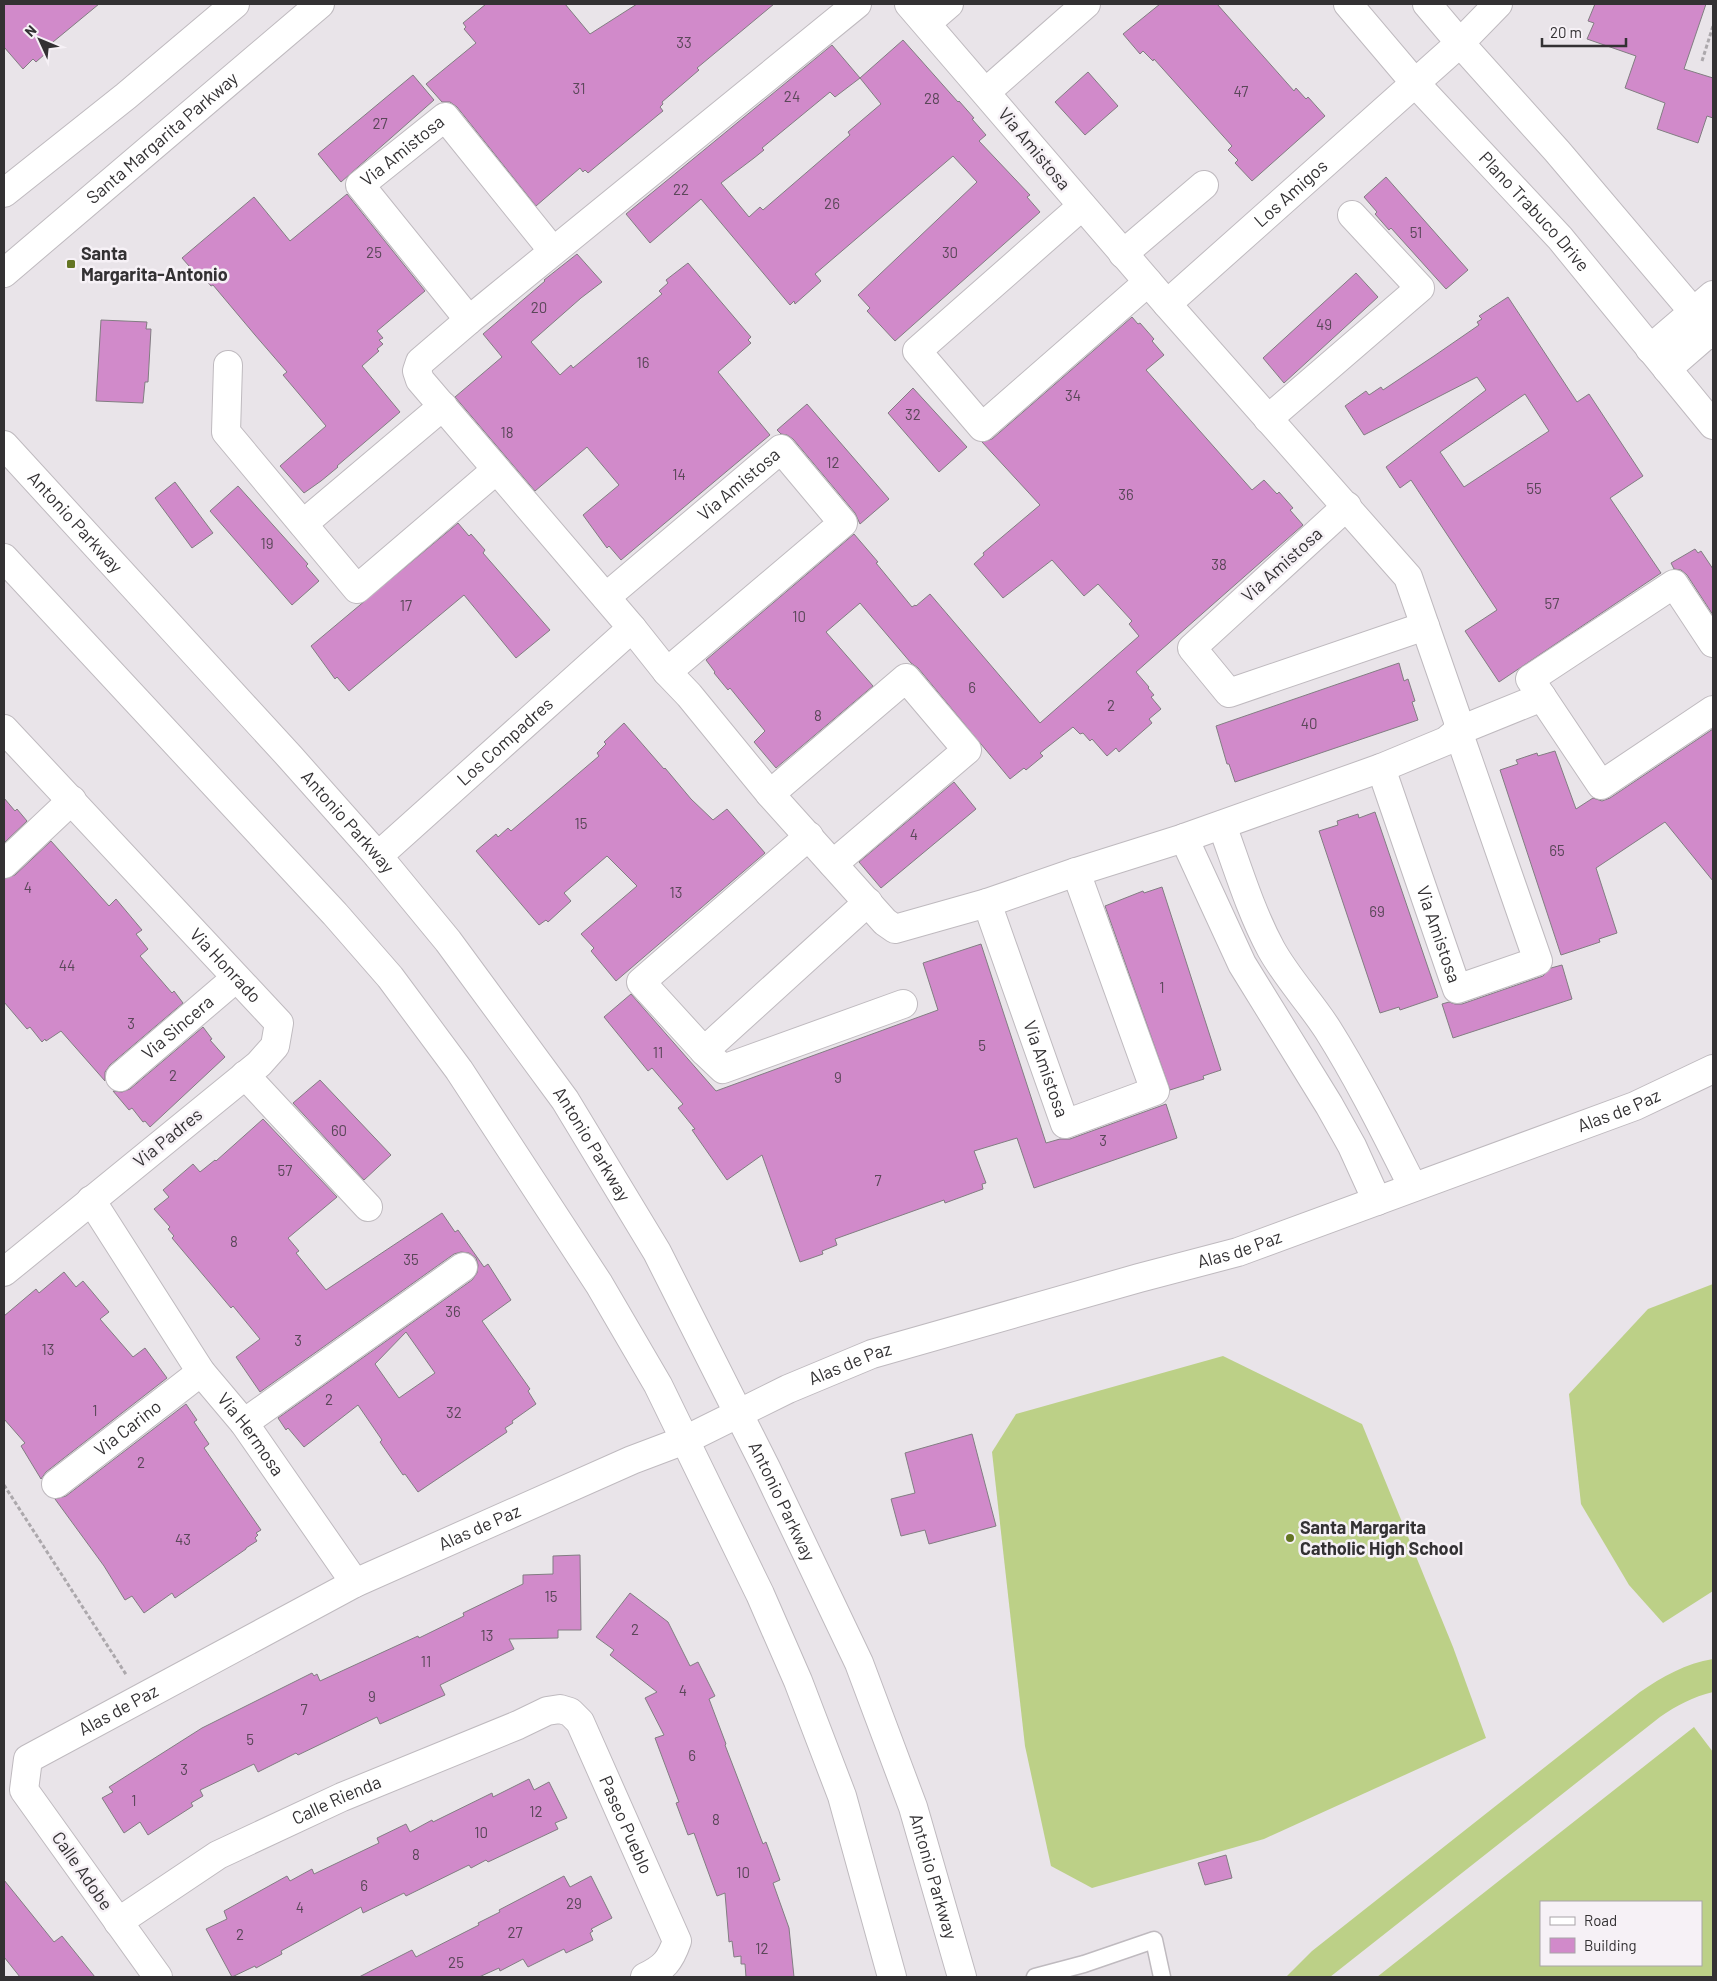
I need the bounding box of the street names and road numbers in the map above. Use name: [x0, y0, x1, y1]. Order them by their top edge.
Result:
street label: Santa Margarita Parkway: [81, 67, 242, 208]
street label: Via Amistosa: [994, 103, 1076, 194]
street label: Via Amistosa: [356, 110, 448, 190]
street label: Plano Trabuco Drive: [1475, 147, 1595, 276]
street label: Los Amigos: [1249, 154, 1332, 231]
street label: Via Amistosa: [693, 443, 784, 525]
street label: Antonio Parkway: [24, 466, 128, 577]
street label: Via Amistosa: [1236, 522, 1326, 606]
street label: Los Compadres: [452, 692, 557, 790]
street label: Antonio Parkway: [297, 765, 400, 877]
street label: Via Amistosa: [1412, 883, 1466, 985]
street label: Via Honrado: [186, 923, 266, 1007]
street label: Via Sincera: [137, 990, 218, 1064]
street label: Via Amistosa: [1019, 1017, 1074, 1120]
street label: Antonio Parkway: [549, 1082, 636, 1205]
street label: Alas de Paz: [1574, 1084, 1664, 1136]
street label: Via Padres: [129, 1103, 206, 1172]
street label: Alas de Paz: [1195, 1225, 1284, 1272]
street label: Alas de Paz: [805, 1337, 894, 1389]
street label: Via Hermosa: [213, 1388, 289, 1480]
street label: Via Carino: [90, 1395, 165, 1460]
street label: Antonio Parkway: [745, 1438, 821, 1565]
street label: Alas de Paz: [435, 1499, 524, 1555]
street label: Alas de Paz: [74, 1679, 162, 1740]
street label: Calle Rienda: [288, 1770, 384, 1829]
street label: Paseo Pueblo: [595, 1772, 658, 1877]
street label: Antonio Parkway: [905, 1811, 963, 1942]
street label: Calle Adobe: [48, 1827, 118, 1914]

